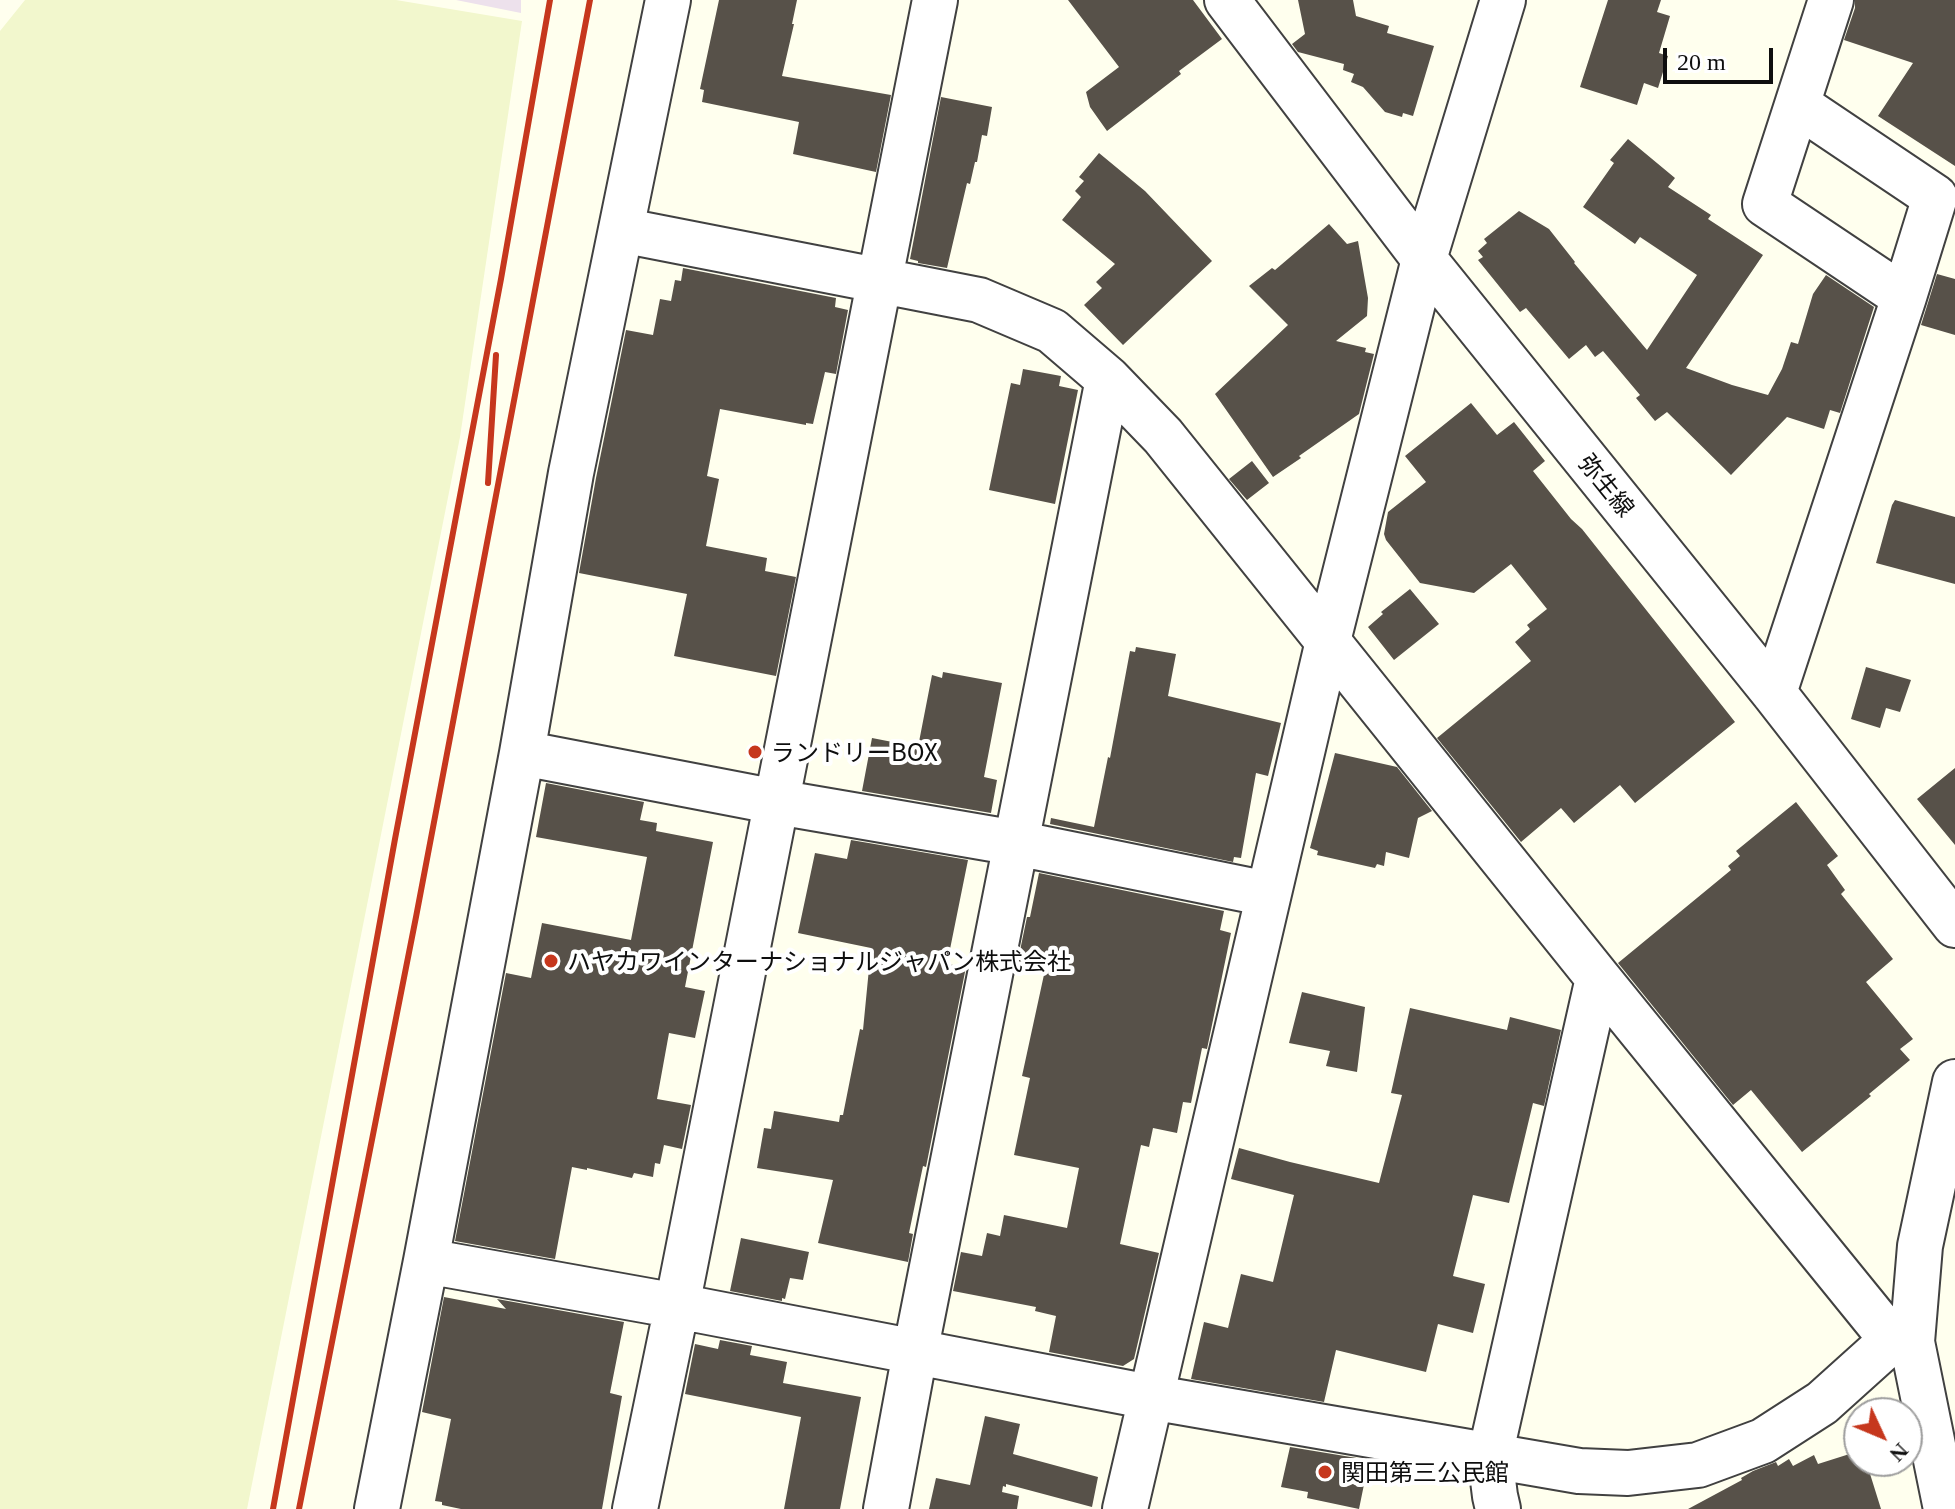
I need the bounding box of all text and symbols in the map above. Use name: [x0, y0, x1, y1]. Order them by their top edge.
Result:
scale bar: [1667, 32, 1777, 82]
text: 20 m: [1677, 49, 1726, 75]
street label: 弥生線: [1573, 448, 1641, 522]
place label: ランドリーBOX: [771, 738, 938, 766]
marker: ランドリーBOX: [746, 743, 764, 761]
place label: ハヤカワインターナショナルジャパン株式会社: [567, 947, 1071, 975]
marker: ハヤカワインターナショナルジャパン株式会社: [542, 952, 560, 970]
north arrow: [1843, 1397, 1923, 1477]
text: N: [1885, 1438, 1914, 1467]
place label: 関田第三公民館: [1341, 1458, 1509, 1486]
marker: 関田第三公民館: [1316, 1463, 1334, 1481]

